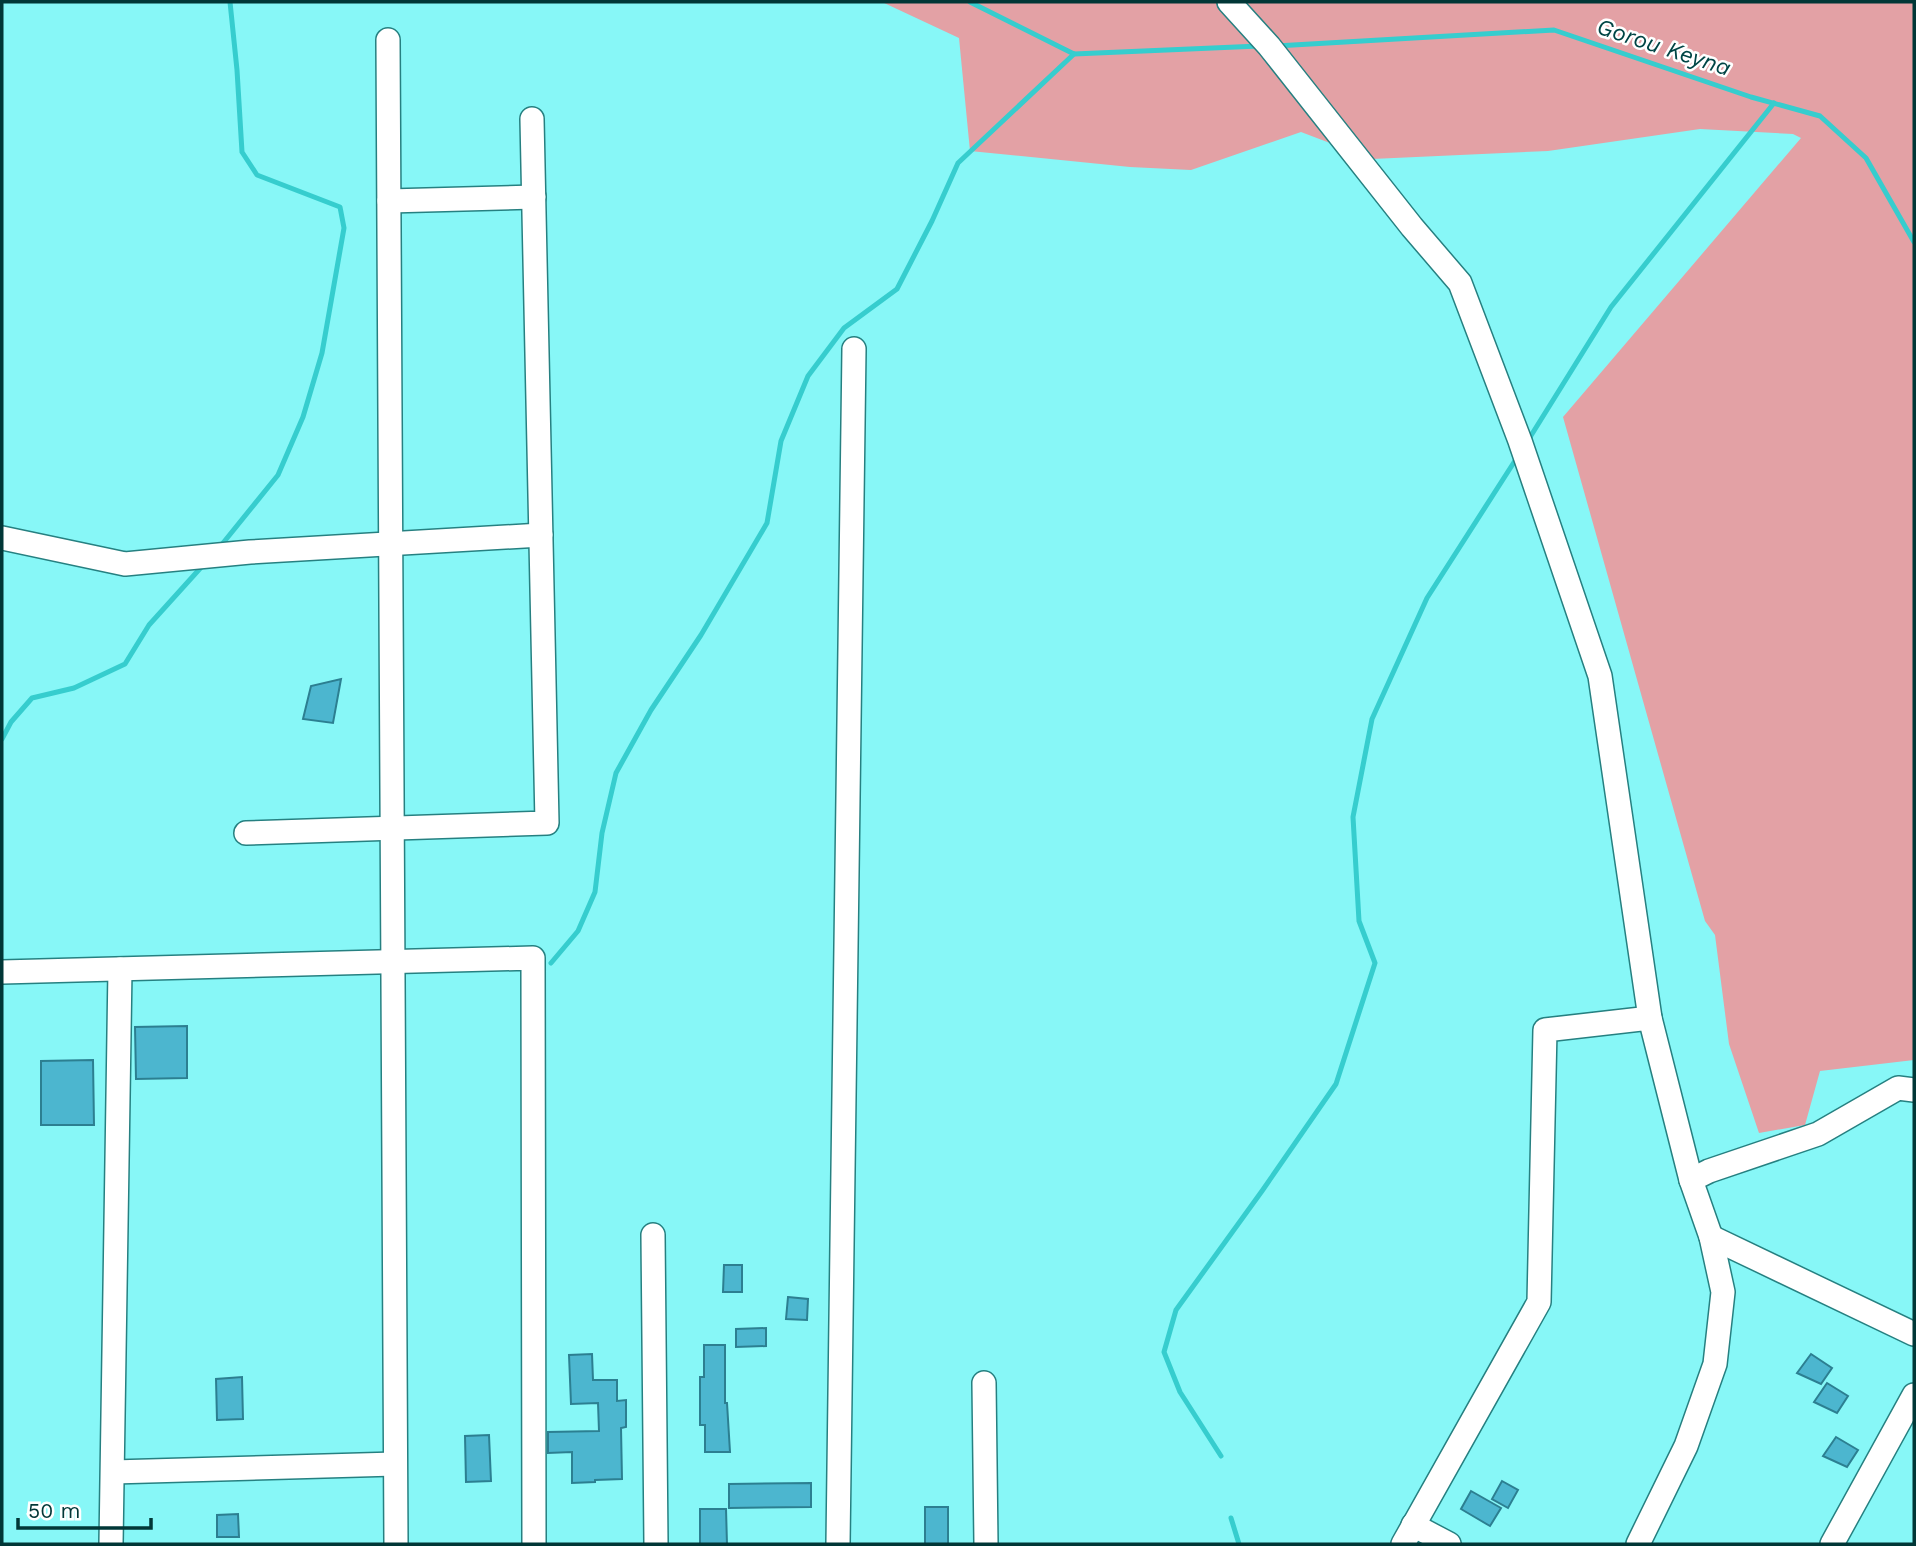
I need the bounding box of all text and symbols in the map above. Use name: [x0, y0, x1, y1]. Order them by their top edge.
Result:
water label: Gorou Keyna: [1593, 13, 1734, 82]
scale bar: [18, 1486, 150, 1530]
text: 50 m: [28, 1498, 80, 1523]

